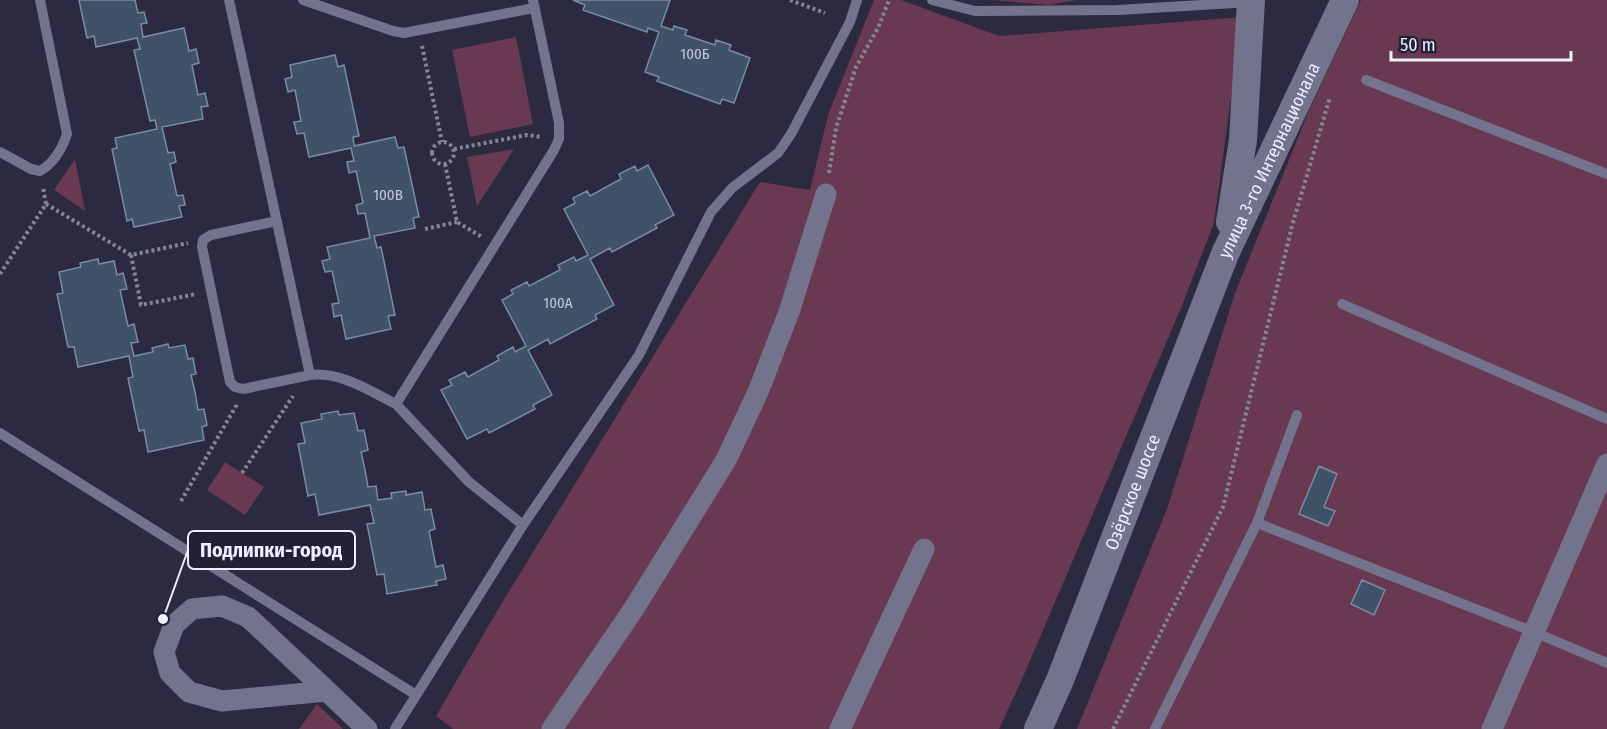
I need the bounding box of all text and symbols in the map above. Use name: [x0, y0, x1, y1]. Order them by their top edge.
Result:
scale bar: [1391, 24, 1571, 62]
text: 50 m: [1400, 34, 1436, 56]
house number: 100Б: [680, 45, 710, 63]
street label: улица 3-го Интернационала: [1214, 59, 1325, 262]
house number: 100В: [373, 186, 403, 204]
house number: 100А: [543, 294, 573, 312]
street label: Озёрское шоссе: [1100, 431, 1165, 553]
callout: Подлипки-город: [188, 531, 355, 569]
text: Подлипки-город: [200, 538, 342, 562]

